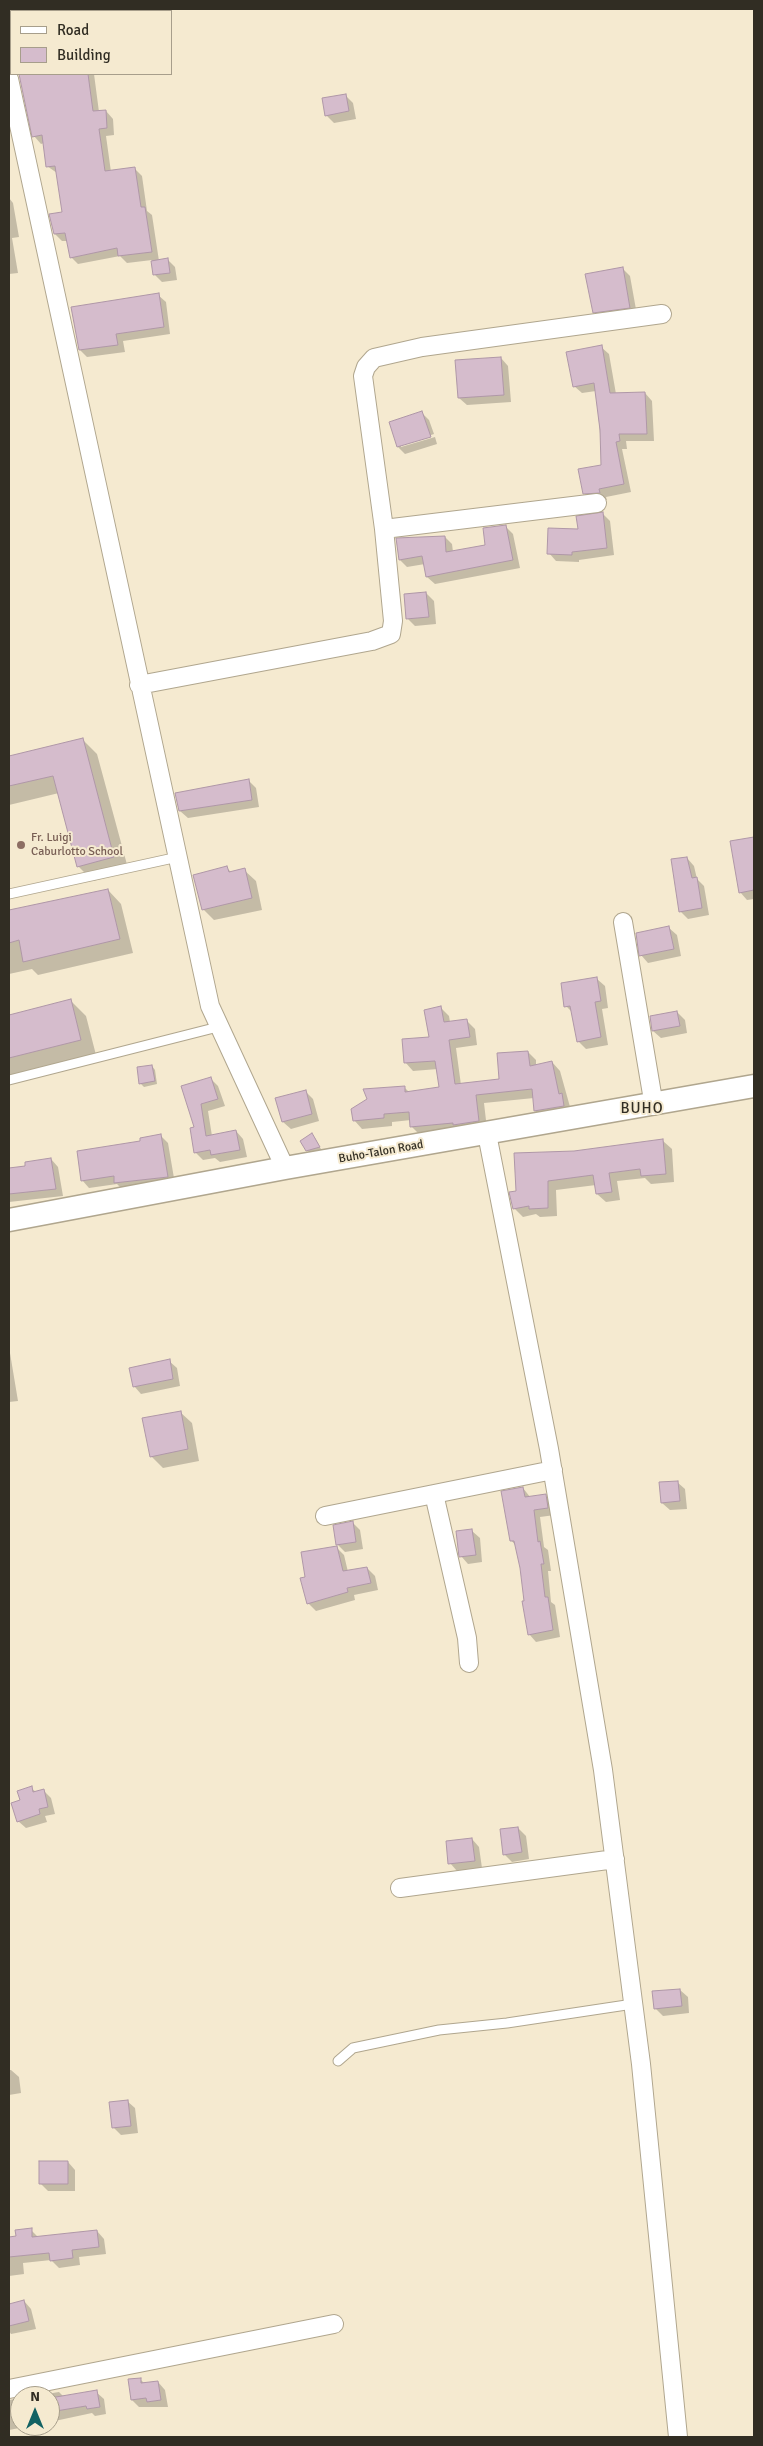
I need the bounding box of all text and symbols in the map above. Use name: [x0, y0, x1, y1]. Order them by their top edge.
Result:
legend: [10, 10, 172, 75]
text: Road: [57, 21, 89, 39]
text: Building: [57, 46, 111, 64]
place label: Fr. Luigi Caburlotto School: [31, 831, 123, 859]
marker: Fr. Luigi Caburlotto School: [15, 839, 27, 851]
district label: BUHO: [620, 1100, 664, 1118]
street label: Buho-Talon Road: [338, 1137, 424, 1167]
north arrow: [10, 2386, 60, 2436]
text: N: [30, 2388, 40, 2405]

